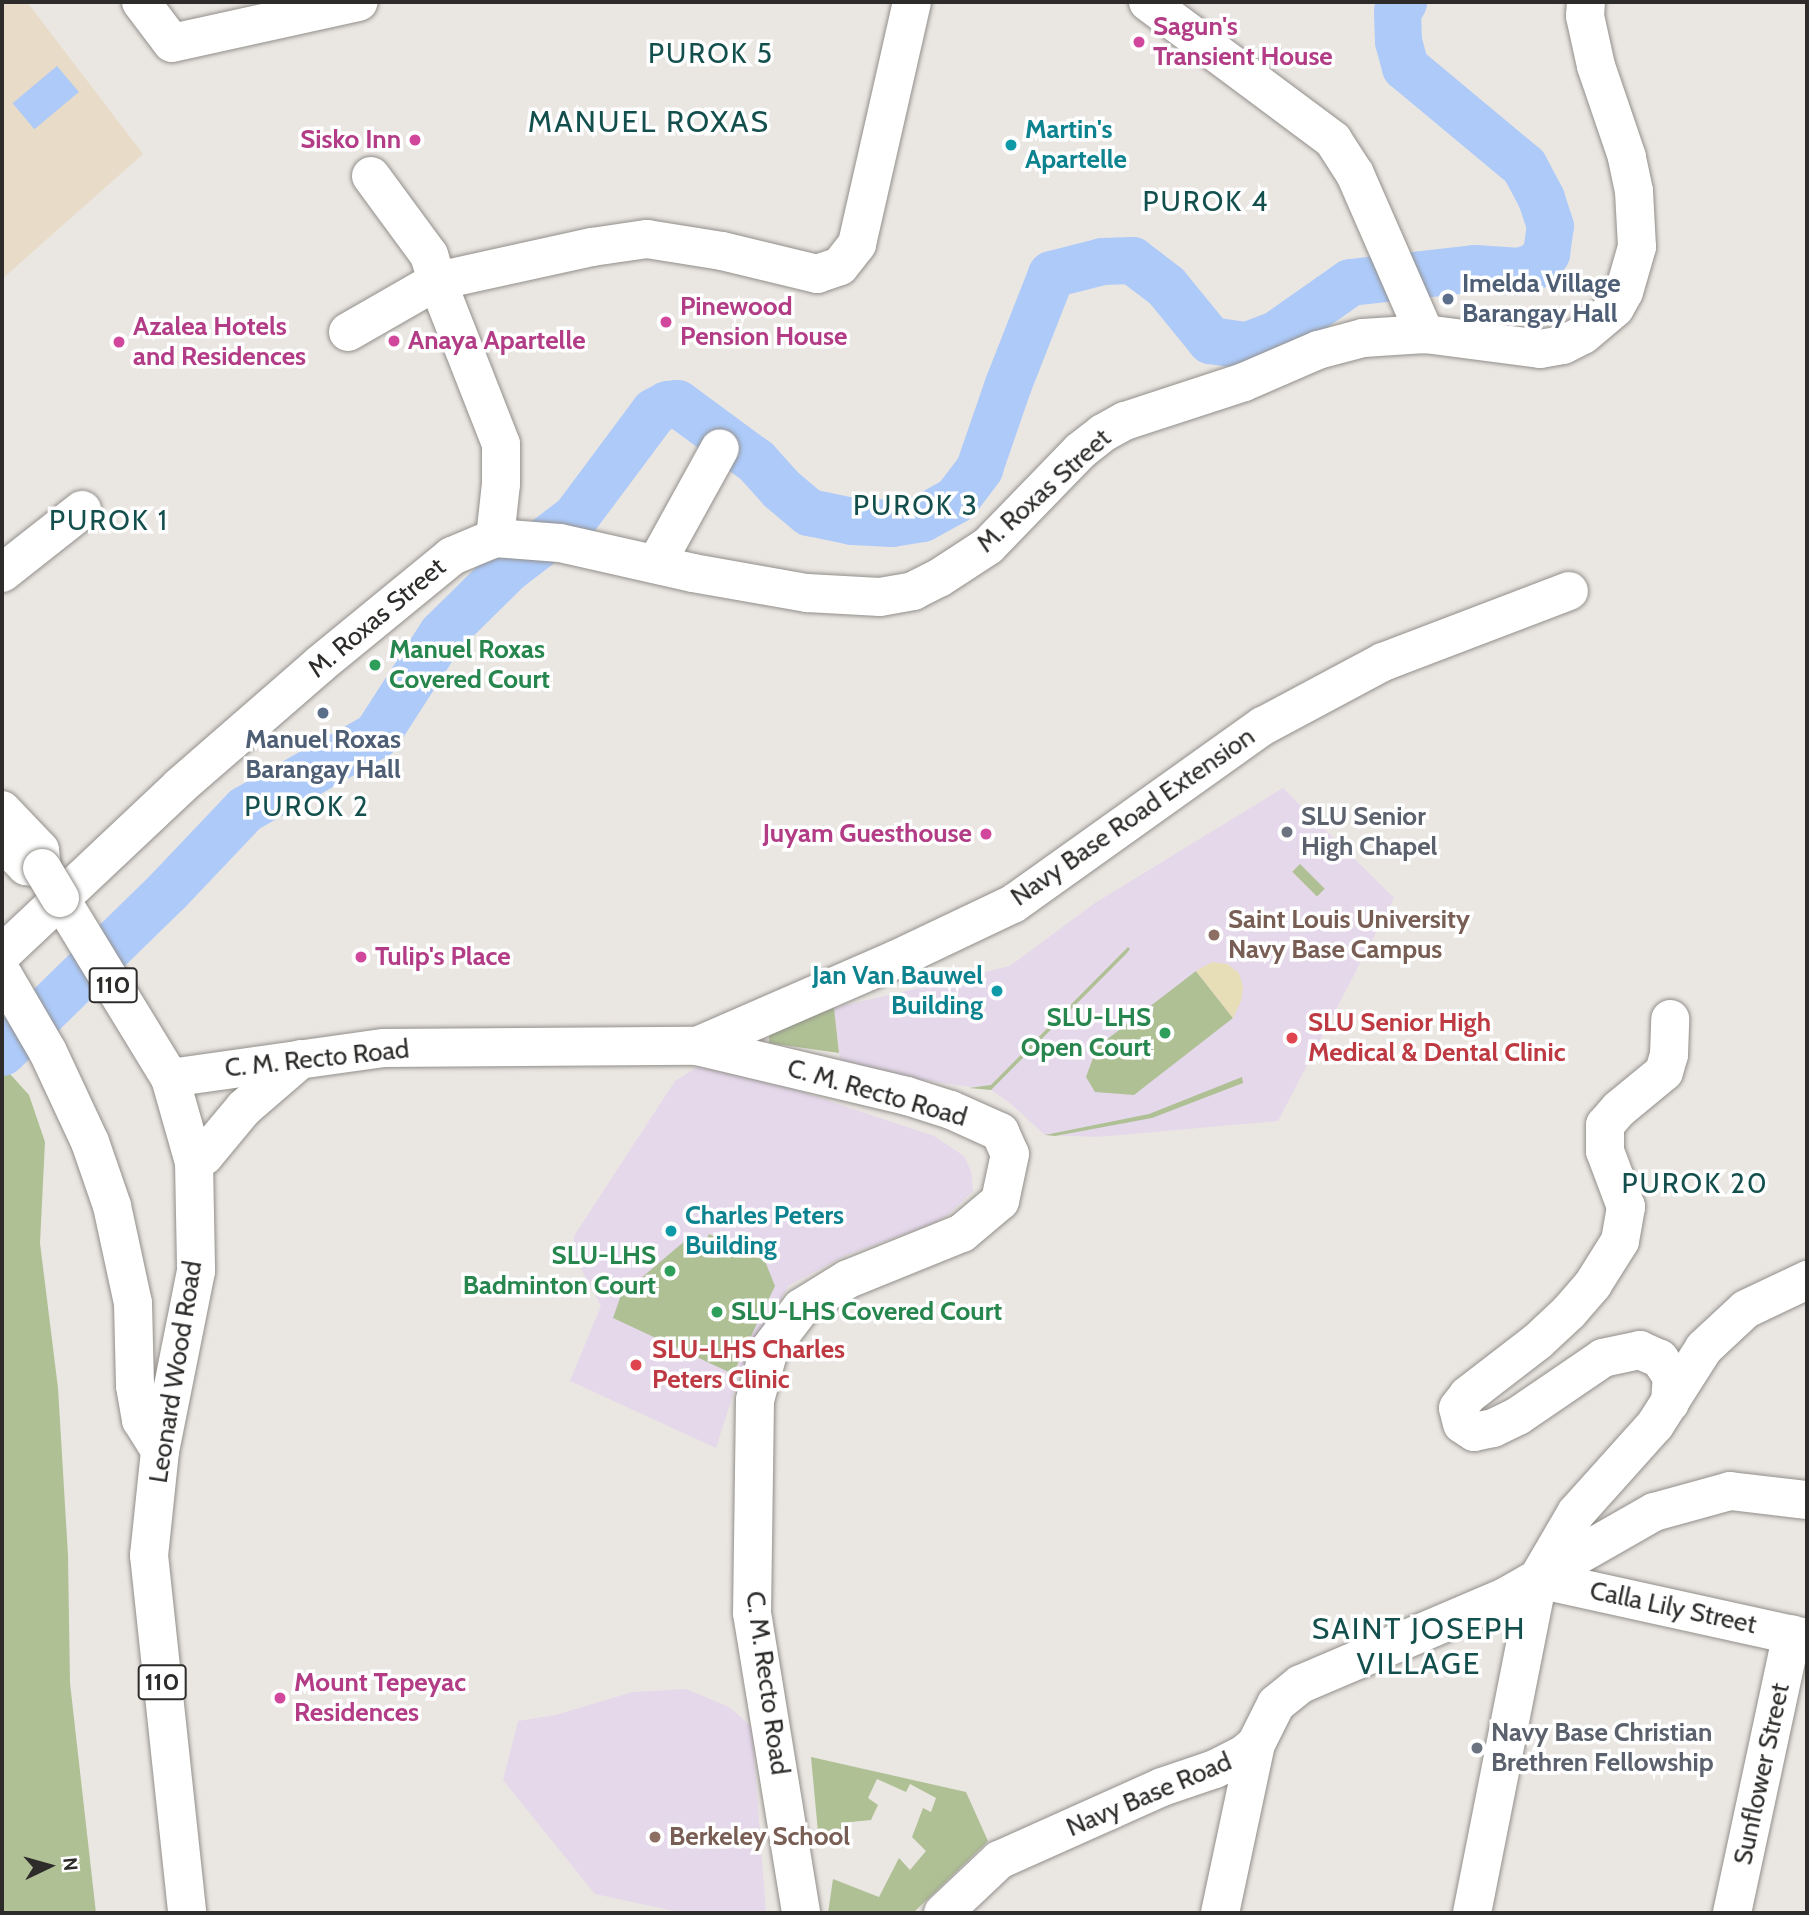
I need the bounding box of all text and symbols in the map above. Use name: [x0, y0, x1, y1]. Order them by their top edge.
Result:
place label: Sagun's Transient House: [1153, 11, 1333, 72]
marker: Sagun's Transient House: [1131, 34, 1147, 50]
district label: PUROK 5: [649, 36, 773, 70]
district label: MANUEL ROXAS: [529, 104, 769, 140]
place label: Martin's Apartelle: [1025, 114, 1127, 176]
place label: Sisko Inn: [300, 124, 401, 156]
marker: Sisko Inn: [407, 132, 423, 148]
marker: Martin's Apartelle: [1003, 137, 1019, 153]
district label: PUROK 4: [1143, 184, 1269, 218]
place label: Imelda Village Barangay Hall: [1462, 268, 1621, 330]
place label: Pinewood Pension House: [680, 291, 847, 352]
marker: Imelda Village Barangay Hall: [1440, 291, 1456, 307]
place label: Azalea Hotels and Residences: [133, 311, 306, 372]
marker: Pinewood Pension House: [658, 314, 674, 330]
place label: Anaya Apartelle: [408, 325, 586, 357]
marker: Anaya Apartelle: [386, 333, 402, 349]
marker: Azalea Hotels and Residences: [111, 334, 127, 350]
street label: M. Roxas Street: [971, 423, 1117, 559]
district label: PUROK 3: [854, 488, 978, 522]
district label: PUROK 1: [50, 503, 168, 537]
street label: M. Roxas Street: [302, 552, 452, 684]
place label: Manuel Roxas Covered Court: [389, 634, 550, 696]
marker: Manuel Roxas Covered Court: [367, 657, 383, 673]
marker: Manuel Roxas Barangay Hall: [315, 705, 331, 721]
street label: Navy Base Road Extension: [1005, 721, 1261, 913]
place label: Manuel Roxas Barangay Hall: [245, 724, 401, 786]
district label: PUROK 2: [245, 789, 369, 823]
place label: SLU Senior High Chapel: [1301, 801, 1437, 862]
place label: Juyam Guesthouse: [763, 818, 972, 850]
marker: SLU Senior High Chapel: [1279, 824, 1295, 840]
marker: Juyam Guesthouse: [978, 826, 994, 842]
place label: Saint Louis University Navy Base Campus: [1228, 904, 1470, 965]
marker: Saint Louis University Navy Base Campus: [1206, 927, 1222, 943]
place label: Tulip's Place: [375, 941, 511, 973]
marker: Tulip's Place: [353, 949, 369, 965]
place label: Jan Van Bauwel Building: [812, 960, 983, 1021]
road number: 110: [88, 965, 138, 1006]
marker: Jan Van Bauwel Building: [989, 983, 1005, 999]
place label: SLU-LHS Open Court: [1021, 1002, 1151, 1064]
place label: SLU Senior High Medical & Dental Clinic: [1308, 1007, 1565, 1068]
marker: SLU-LHS Open Court: [1157, 1025, 1173, 1041]
marker: SLU Senior High Medical & Dental Clinic: [1282, 1028, 1302, 1048]
street label: C. M. Recto Road: [223, 1034, 411, 1084]
street label: C. M. Recto Road: [784, 1052, 970, 1134]
district label: PUROK 20: [1622, 1166, 1768, 1200]
place label: Charles Peters Building: [685, 1200, 844, 1262]
marker: Charles Peters Building: [663, 1223, 679, 1239]
place label: SLU-LHS Badminton Court: [463, 1240, 656, 1302]
street label: Leonard Wood Road: [143, 1259, 209, 1485]
marker: SLU-LHS Badminton Court: [662, 1263, 678, 1279]
place label: SLU-LHS Covered Court: [731, 1296, 1002, 1328]
marker: SLU-LHS Covered Court: [709, 1304, 725, 1320]
place label: SLU-LHS Charles Peters Clinic: [652, 1334, 845, 1396]
marker: SLU-LHS Charles Peters Clinic: [626, 1355, 646, 1375]
street label: Calla Lily Street: [1587, 1575, 1759, 1641]
street label: C. M. Recto Road: [739, 1589, 795, 1777]
district label: SAINT JOSEPH VILLAGE: [1313, 1611, 1525, 1682]
road number: 110: [138, 1662, 186, 1702]
place label: Mount Tepeyac Residences: [294, 1667, 466, 1728]
street label: Sunflower Street: [1728, 1680, 1796, 1868]
marker: Mount Tepeyac Residences: [272, 1690, 288, 1706]
place label: Navy Base Christian Brethren Fellowship: [1491, 1717, 1714, 1778]
marker: Navy Base Christian Brethren Fellowship: [1469, 1740, 1485, 1756]
street label: Navy Base Road: [1062, 1746, 1236, 1844]
place label: Berkeley School: [669, 1821, 850, 1853]
marker: Berkeley School: [647, 1829, 663, 1845]
north arrow: [14, 1831, 84, 1901]
text: N: [58, 1856, 82, 1872]

